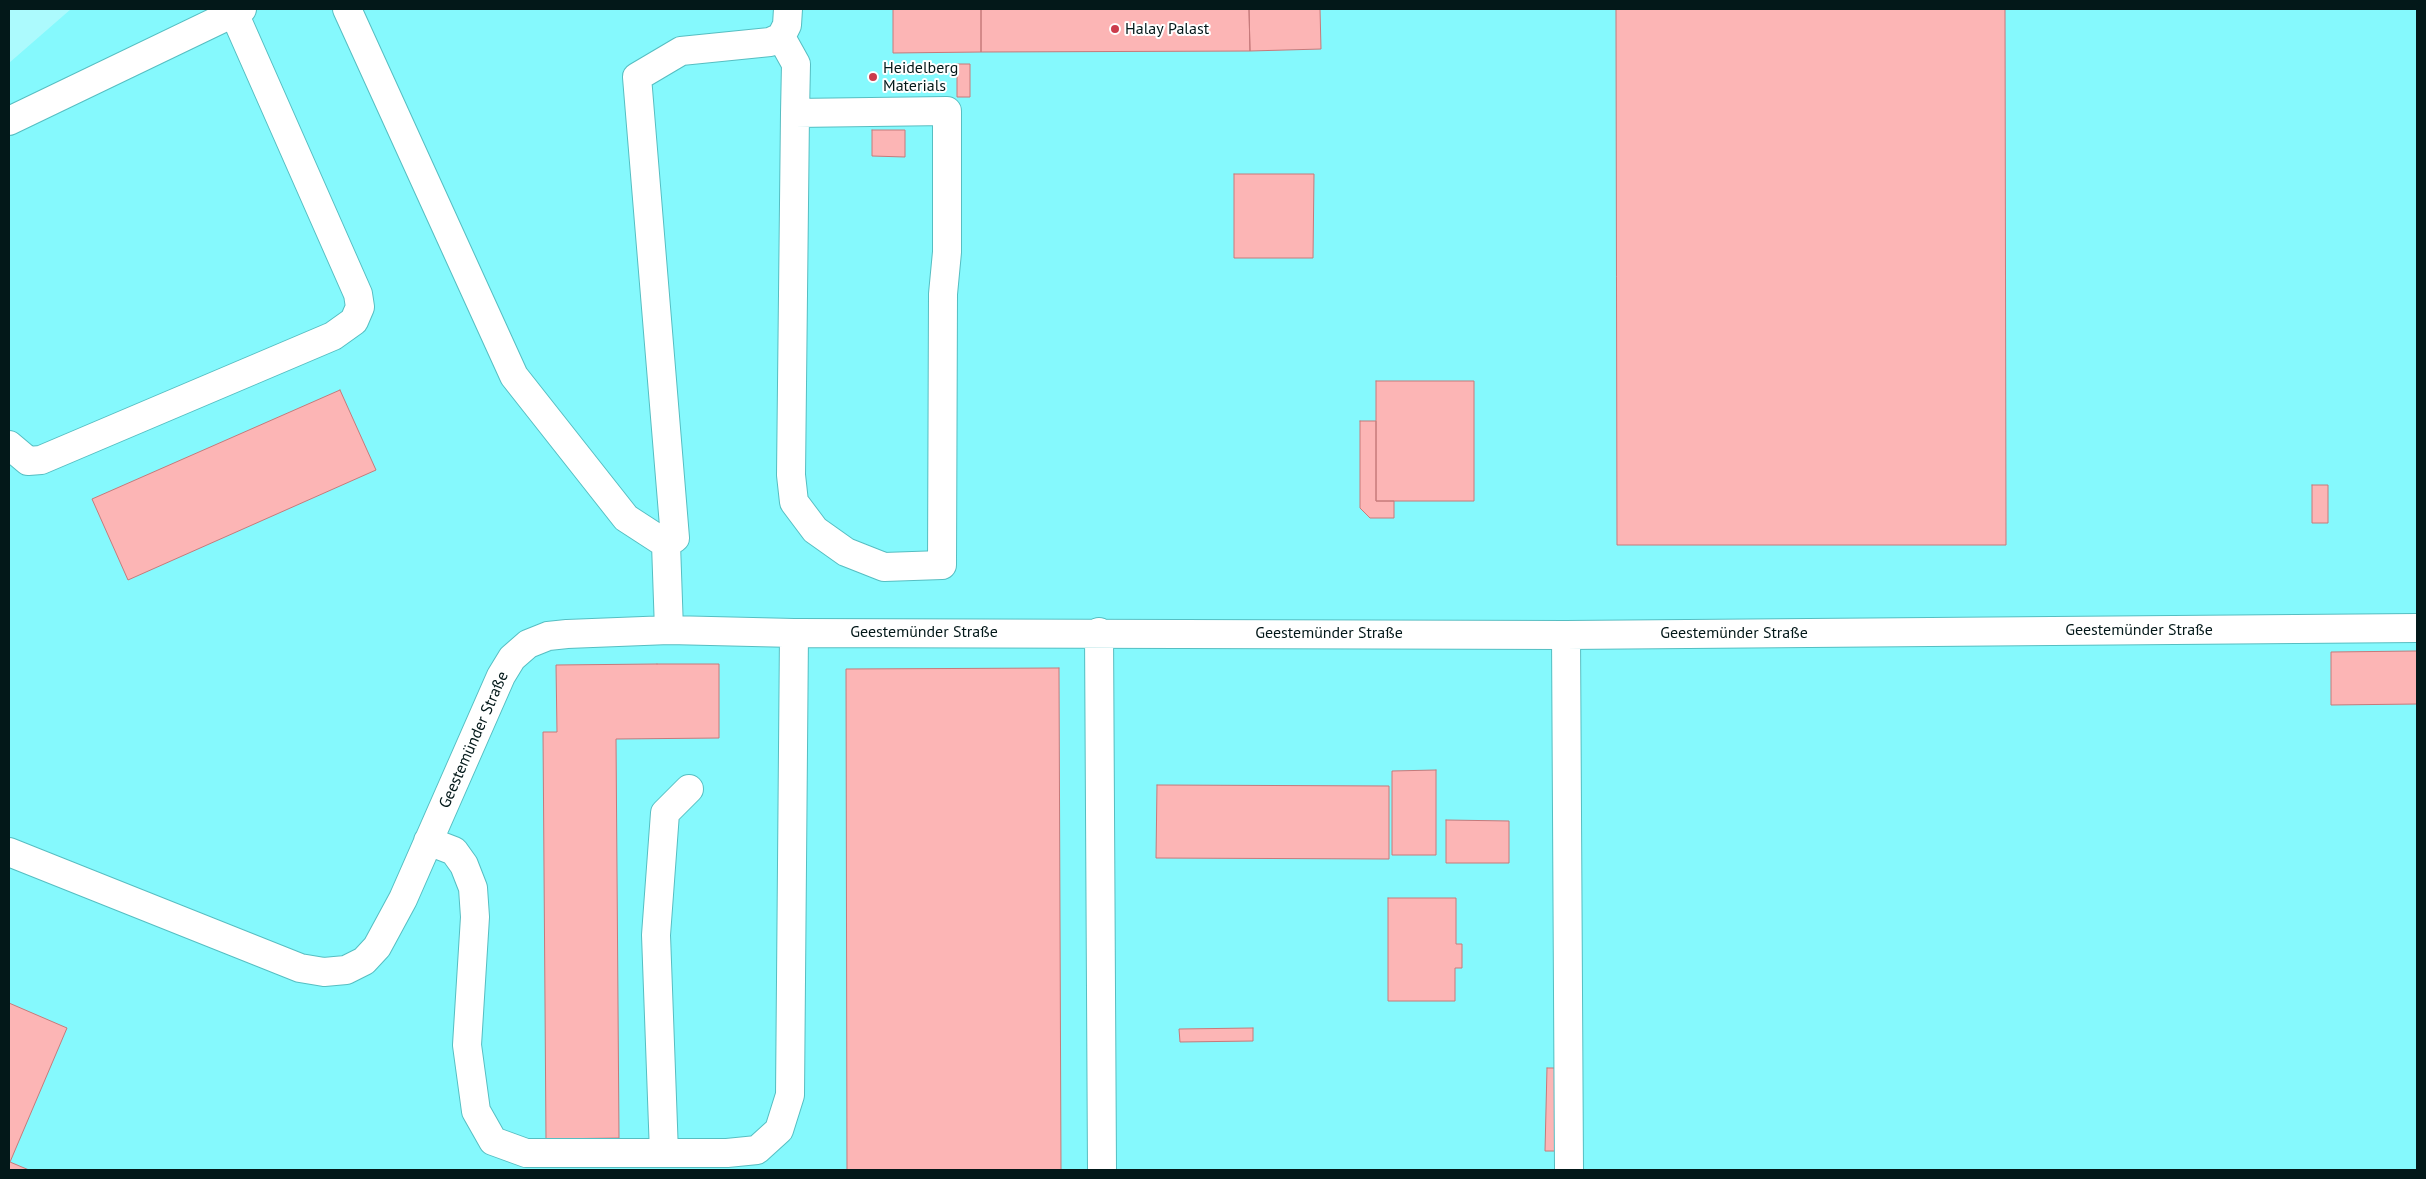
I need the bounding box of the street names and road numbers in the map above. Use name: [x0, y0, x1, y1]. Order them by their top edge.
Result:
street label: Geestemünder Straße: [2065, 620, 2213, 640]
street label: Geestemünder Straße: [850, 622, 998, 642]
street label: Geestemünder Straße: [1255, 623, 1403, 643]
street label: Geestemünder Straße: [1660, 623, 1808, 643]
street label: Geestemünder Straße: [435, 669, 513, 811]

